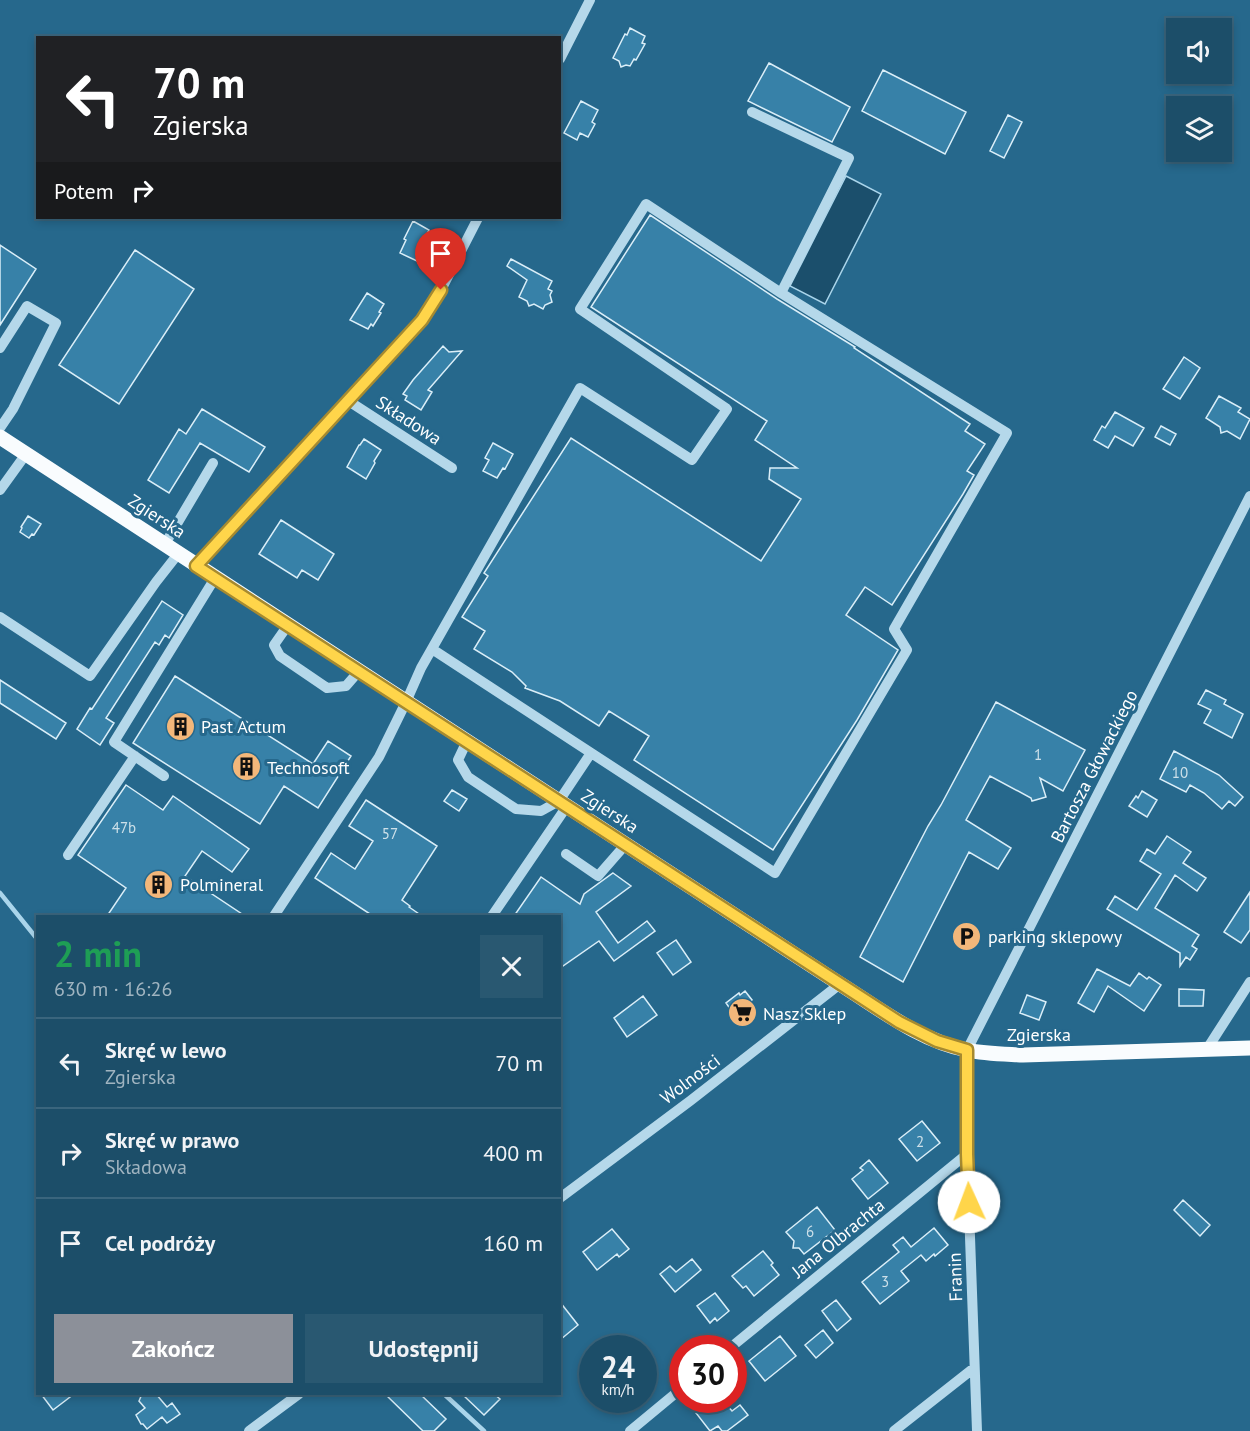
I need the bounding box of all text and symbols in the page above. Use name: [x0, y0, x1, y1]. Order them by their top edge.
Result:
map controls: [1166, 18, 1232, 162]
button: sound: [1166, 18, 1232, 84]
text: 70 m: [153, 55, 245, 110]
icon: left: [54, 60, 132, 138]
button: layers: [1166, 96, 1232, 162]
text: Zgierska: [153, 108, 249, 142]
icon: right: [126, 174, 159, 207]
text: Potem: [54, 177, 114, 205]
pin: [415, 228, 466, 290]
icon: arrive: [424, 237, 457, 270]
street label: Składowa: [372, 390, 446, 450]
street label: Zgierska: [124, 489, 190, 543]
street label: Bartosza Głowackiego: [1045, 686, 1143, 846]
building icon: Past Actum: [164, 710, 196, 742]
place label: Past Actum: [201, 715, 286, 738]
house number: 1: [1034, 745, 1042, 764]
building icon: Technosoft: [230, 751, 262, 783]
place label: Technosoft: [267, 756, 350, 779]
house number: 10: [1172, 763, 1188, 782]
street label: Zgierska: [577, 784, 643, 838]
house number: 47b: [112, 818, 136, 837]
house number: 57: [382, 824, 398, 843]
building icon: Polmineral: [143, 868, 175, 900]
place label: Polmineral: [180, 873, 264, 896]
parking icon: parking sklepowy: [951, 920, 983, 952]
place label: parking sklepowy: [988, 925, 1123, 948]
text: 2 min: [54, 930, 142, 977]
button: close: [480, 935, 543, 998]
text: 630 m · 16:26: [54, 976, 172, 1002]
supermarket icon: Nasz Sklep: [726, 997, 758, 1029]
place label: Nasz Sklep: [763, 1002, 846, 1025]
street label: Zgierska: [1007, 1023, 1071, 1046]
text: Skręć w lewo: [105, 1036, 226, 1064]
icon: left: [54, 1047, 87, 1080]
text: 70 m: [495, 1049, 543, 1077]
street label: Wolności: [655, 1049, 725, 1109]
text: Zgierska: [105, 1064, 176, 1090]
text: Skręć w prawo: [105, 1126, 239, 1154]
house number: 2: [916, 1132, 924, 1151]
icon: right: [54, 1137, 87, 1170]
text: 400 m: [483, 1139, 543, 1167]
text: Składowa: [105, 1154, 187, 1180]
position arrow: [937, 1170, 1001, 1234]
street label: Jana Olbrachta: [786, 1193, 889, 1283]
house number: 6: [806, 1222, 814, 1241]
icon: arrive: [54, 1227, 87, 1260]
text: Cel podróży: [105, 1229, 215, 1257]
text: 160 m: [483, 1229, 543, 1257]
street label: Franin: [943, 1252, 967, 1302]
house number: 3: [881, 1272, 889, 1291]
button: Zakończ: [54, 1314, 293, 1383]
button: Udostępnij: [305, 1314, 543, 1383]
speed limit sign: 30: [669, 1335, 747, 1413]
text: 24: [601, 1347, 635, 1386]
text: km/h: [602, 1380, 634, 1399]

